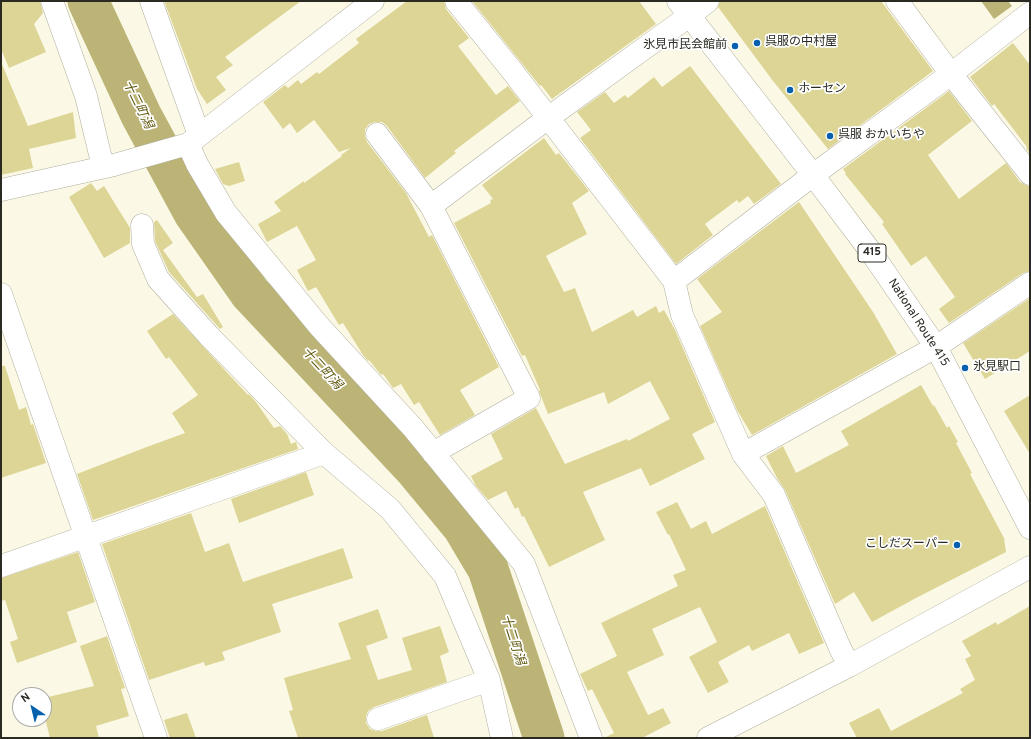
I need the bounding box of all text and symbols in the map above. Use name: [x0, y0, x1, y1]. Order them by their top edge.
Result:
place label: 呉服の中村屋: [765, 36, 837, 50]
marker: 呉服の中村屋: [752, 38, 762, 48]
place label: 氷見市民会館前: [643, 39, 727, 53]
marker: 氷見市民会館前: [730, 41, 740, 51]
water label: 十二町潟: [119, 78, 155, 132]
place label: ホーセン: [798, 83, 846, 97]
marker: ホーセン: [785, 85, 795, 95]
place label: 呉服 おかいちや: [838, 129, 925, 143]
marker: 呉服 おかいちや: [825, 131, 835, 141]
road number: 415: [858, 244, 886, 262]
street label: National Route 415: [884, 276, 952, 370]
water label: 十二町潟: [298, 345, 344, 393]
place label: 氷見駅口: [973, 361, 1021, 375]
marker: 氷見駅口: [960, 363, 970, 373]
place label: こしだスーパー: [865, 538, 949, 552]
marker: こしだスーパー: [952, 540, 962, 550]
water label: 十二町潟: [497, 613, 527, 667]
north arrow: [12, 687, 52, 727]
text: N: [18, 690, 33, 706]

